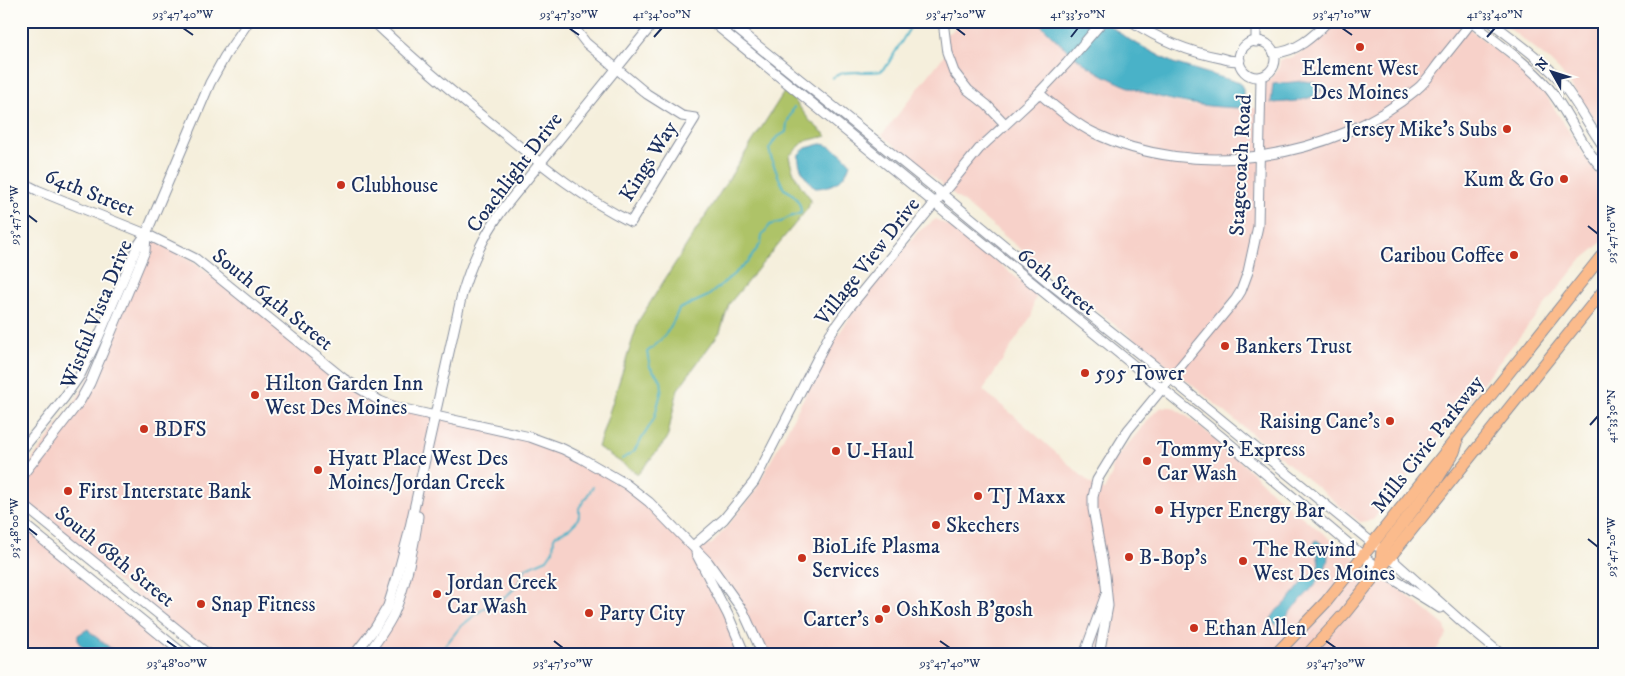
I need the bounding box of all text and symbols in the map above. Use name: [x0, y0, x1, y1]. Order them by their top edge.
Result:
text: 93°47'40"W: [152, 7, 214, 22]
text: 93°47'30"W: [539, 7, 599, 22]
text: 41°34'00"N: [633, 7, 691, 22]
text: 93°47'20"W: [925, 7, 987, 22]
text: 41°33'50"N: [1050, 7, 1106, 22]
text: 93°47'10"W: [1312, 7, 1372, 22]
text: 41°33'40"N: [1467, 7, 1523, 22]
marker: Element West Des Moines: [1354, 41, 1366, 53]
north arrow: [1528, 48, 1578, 98]
text: N: [1532, 54, 1554, 75]
place label: Element West Des Moines: [1302, 56, 1419, 106]
street label: Stagecoach Road: [1224, 93, 1258, 237]
street label: Coachlight Drive: [461, 107, 569, 238]
street label: Kings Way: [614, 116, 684, 206]
place label: Jersey Mike's Subs: [1342, 117, 1497, 143]
marker: Jersey Mike's Subs: [1501, 123, 1513, 135]
street label: 64th Street: [41, 163, 139, 223]
place label: Kum & Go: [1463, 167, 1554, 193]
place label: Clubhouse: [351, 173, 438, 199]
marker: Kum & Go: [1558, 173, 1570, 185]
marker: Clubhouse: [335, 179, 347, 191]
text: 93°47'50"W: [7, 184, 22, 246]
street label: Village View Drive: [809, 192, 926, 332]
text: 93°47'10"W: [1604, 204, 1619, 264]
street label: Wistful Vista Drive: [55, 236, 139, 394]
street label: 60th Street: [1012, 242, 1101, 322]
street label: South 64th Street: [206, 243, 338, 357]
place label: Caribou Coffee: [1380, 243, 1504, 269]
marker: Caribou Coffee: [1508, 249, 1520, 261]
place label: Bankers Trust: [1235, 334, 1352, 360]
marker: Bankers Trust: [1219, 340, 1231, 352]
place label: 595 Tower: [1095, 361, 1185, 387]
marker: 595 Tower: [1079, 367, 1091, 379]
street label: Mills Civic Parkway: [1366, 370, 1490, 519]
place label: Hilton Garden Inn West Des Moines: [264, 371, 423, 421]
marker: Hilton Garden Inn West Des Moines: [249, 389, 261, 401]
text: 41°33'30"N: [1604, 389, 1619, 443]
place label: Raising Cane's: [1259, 409, 1380, 435]
marker: Raising Cane's: [1384, 415, 1396, 427]
place label: BDFS: [154, 417, 207, 443]
marker: BDFS: [138, 423, 150, 435]
place label: Tommy's Express Car Wash: [1157, 437, 1305, 487]
place label: U-Haul: [846, 439, 914, 465]
marker: U-Haul: [830, 445, 842, 457]
place label: Hyatt Place West Des Moines/Jordan Creek: [328, 446, 508, 496]
marker: Tommy's Express Car Wash: [1141, 455, 1153, 467]
marker: Hyatt Place West Des Moines/Jordan Creek: [312, 464, 324, 476]
place label: First Interstate Bank: [78, 479, 252, 505]
place label: TJ Maxx: [988, 484, 1066, 510]
marker: First Interstate Bank: [62, 485, 74, 497]
marker: TJ Maxx: [972, 490, 984, 502]
text: 93°48'00"W: [7, 497, 22, 559]
place label: Hyper Energy Bar: [1169, 498, 1325, 524]
street label: South 68th Street: [49, 500, 180, 613]
marker: Hyper Energy Bar: [1153, 504, 1165, 516]
place label: Skechers: [946, 513, 1019, 539]
text: 93°47'20"W: [1604, 516, 1619, 578]
marker: Skechers: [930, 519, 942, 531]
place label: BioLife Plasma Services: [812, 534, 940, 584]
place label: The Rewind West Des Moines: [1252, 537, 1395, 587]
place label: B-Bop's: [1139, 545, 1207, 571]
marker: B-Bop's: [1123, 551, 1135, 563]
marker: BioLife Plasma Services: [796, 552, 808, 564]
marker: The Rewind West Des Moines: [1237, 555, 1249, 567]
place label: Jordan Creek Car Wash: [445, 570, 558, 620]
marker: Jordan Creek Car Wash: [431, 588, 443, 600]
place label: Snap Fitness: [211, 592, 316, 618]
place label: OshKosh B'gosh: [896, 597, 1033, 623]
marker: Snap Fitness: [195, 598, 207, 610]
place label: Party City: [599, 601, 686, 627]
marker: OshKosh B'gosh: [880, 603, 892, 615]
marker: Party City: [583, 607, 595, 619]
place label: Carter's: [803, 607, 869, 633]
marker: Carter's: [873, 613, 885, 625]
place label: Ethan Allen: [1204, 616, 1307, 642]
marker: Ethan Allen: [1188, 622, 1200, 634]
text: 93°48'00"W: [146, 656, 208, 671]
text: 93°47'50"W: [532, 656, 594, 671]
text: 93°47'40"W: [919, 656, 981, 671]
text: 93°47'30"W: [1306, 656, 1366, 671]

